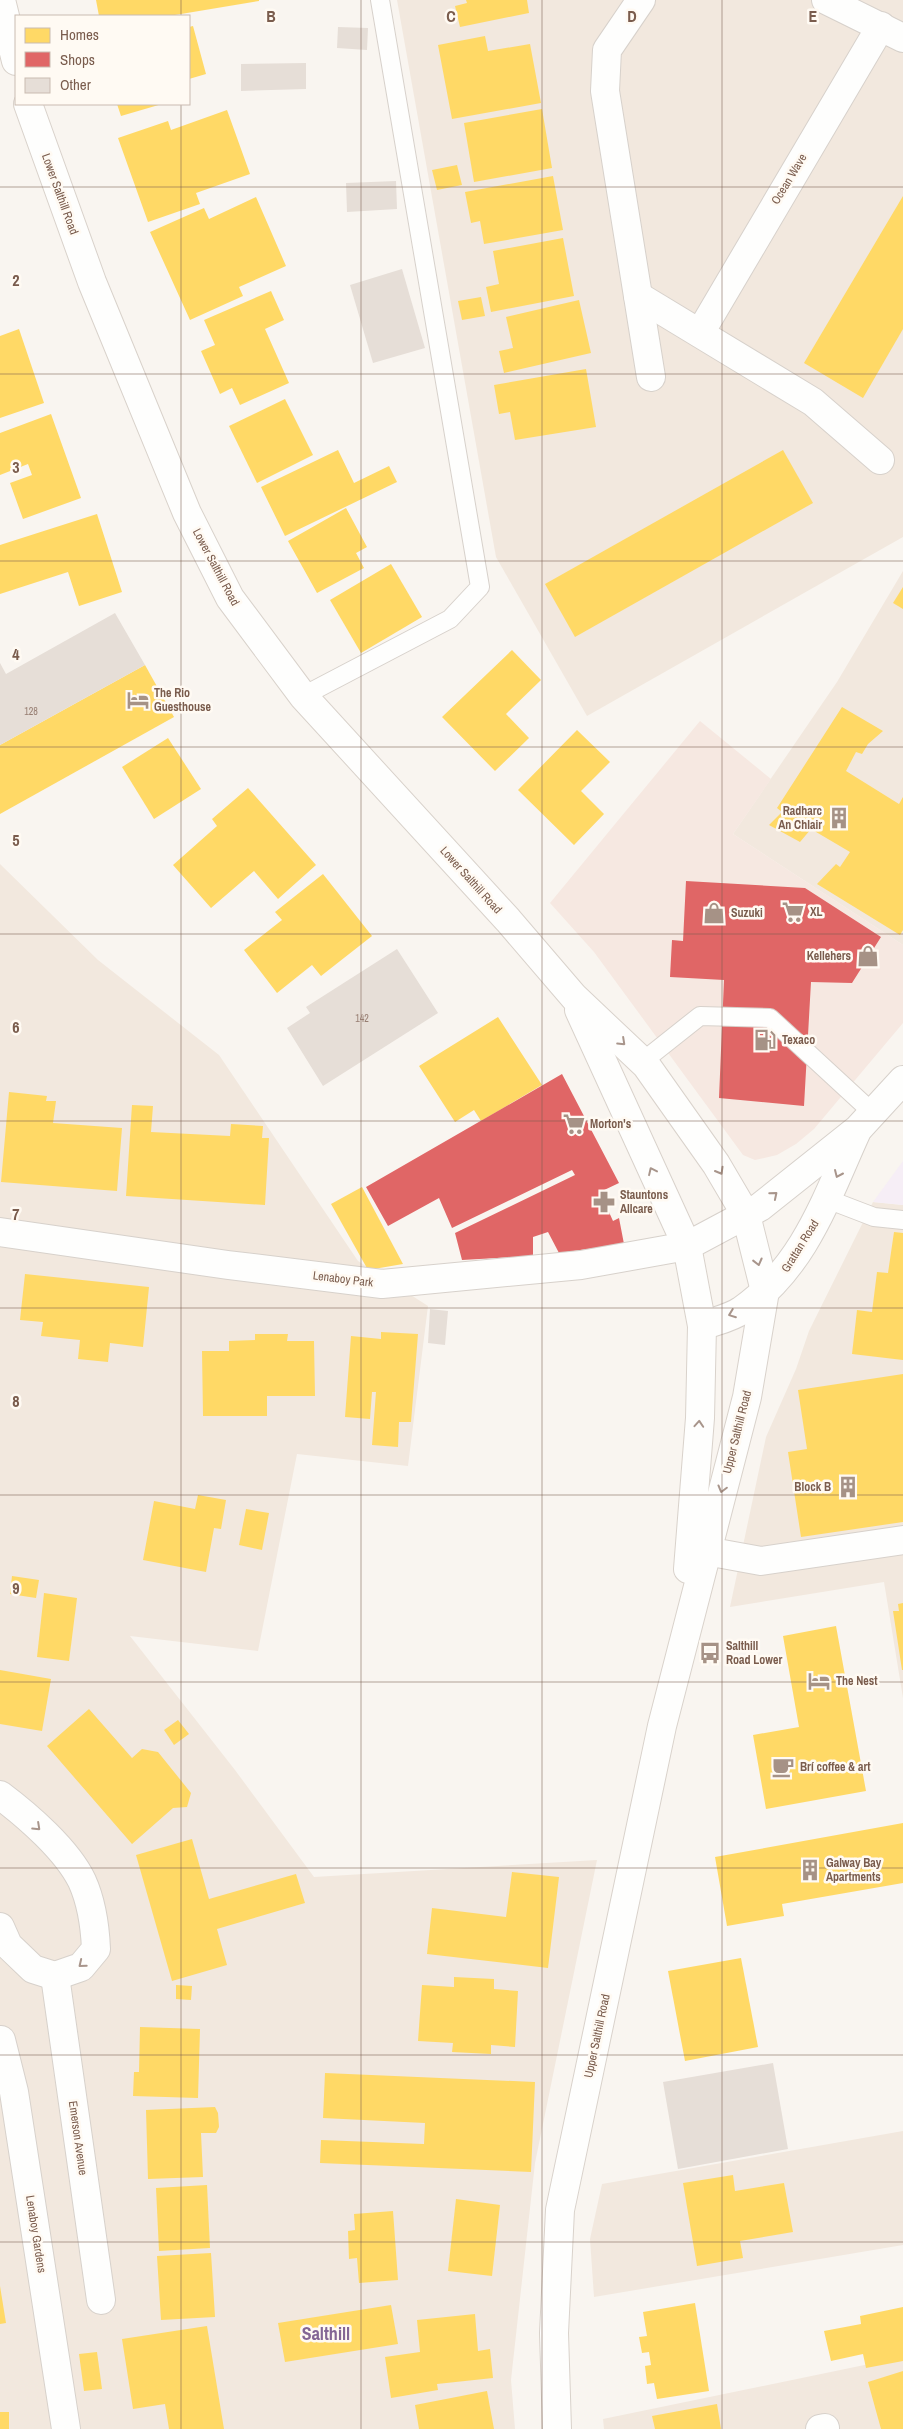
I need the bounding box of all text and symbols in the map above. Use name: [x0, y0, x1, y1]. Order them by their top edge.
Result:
text: B: [266, 5, 276, 27]
text: C: [446, 5, 456, 27]
text: D: [627, 5, 637, 27]
text: E: [809, 5, 818, 27]
legend: [15, 15, 190, 105]
text: Homes: [60, 24, 99, 45]
text: Shops: [60, 49, 95, 70]
text: Other: [60, 74, 91, 95]
street label: Lower Salthill Road: [38, 151, 82, 237]
street label: Ocean Wave: [768, 151, 810, 207]
text: 2: [12, 269, 20, 291]
text: 3: [12, 456, 20, 478]
street label: Lower Salthill Road: [189, 526, 243, 608]
text: 4: [12, 643, 20, 665]
place label: The Rio Guesthouse: [154, 685, 211, 715]
hotel icon: The Rio Guesthouse: [125, 687, 151, 713]
house number: 128: [24, 705, 38, 718]
place label: Radharc An Chlair: [778, 803, 823, 833]
building icon: Radharc An Chlair: [826, 805, 852, 831]
text: 5: [12, 829, 20, 851]
street label: Lower Salthill Road: [437, 843, 505, 917]
supermarket icon: XL: [780, 899, 806, 925]
shop icon: Suzuki: [701, 900, 727, 926]
place label: XL: [810, 904, 823, 920]
place label: Suzuki: [731, 905, 763, 921]
shop icon: Kellehers: [855, 943, 881, 969]
place label: Kellehers: [807, 948, 852, 964]
house number: 142: [355, 1012, 369, 1025]
text: 6: [12, 1016, 20, 1038]
fuel station icon: Texaco: [752, 1027, 778, 1053]
place label: Texaco: [782, 1032, 815, 1048]
one-way arrow: [616, 1036, 625, 1045]
supermarket icon: Morton's: [561, 1111, 587, 1137]
place label: Morton's: [590, 1116, 632, 1132]
one-way arrow: [714, 1165, 724, 1174]
one-way arrow: [648, 1167, 658, 1176]
one-way arrow: [833, 1169, 844, 1178]
place label: Stauntons Allcare: [620, 1187, 669, 1217]
pharmacy icon: Stauntons Allcare: [591, 1189, 617, 1215]
one-way arrow: [769, 1192, 778, 1201]
text: 7: [12, 1203, 20, 1225]
street label: Grattan Road: [778, 1217, 822, 1275]
one-way arrow: [752, 1257, 762, 1266]
street label: Lenaboy Park: [312, 1267, 374, 1291]
one-way arrow: [728, 1308, 737, 1318]
street label: Upper Salthill Road: [719, 1389, 755, 1475]
text: 8: [12, 1390, 20, 1412]
one-way arrow: [694, 1420, 705, 1428]
building icon: Block B: [835, 1474, 861, 1500]
place label: Block B: [794, 1479, 831, 1495]
one-way arrow: [717, 1484, 728, 1493]
text: 9: [12, 1577, 20, 1599]
place label: Salthill Road Lower: [726, 1638, 782, 1668]
bus stop icon: Salthill Road Lower: [697, 1640, 723, 1666]
hotel icon: The Nest: [806, 1668, 832, 1694]
place label: The Nest: [836, 1673, 878, 1689]
cafe icon: Brí coffee & art: [770, 1754, 796, 1780]
place label: Brí coffee & art: [800, 1759, 871, 1775]
one-way arrow: [31, 1821, 40, 1830]
place label: Galway Bay Apartments: [826, 1855, 882, 1885]
building icon: Galway Bay Apartments: [797, 1857, 823, 1883]
one-way arrow: [78, 1958, 87, 1967]
street label: Upper Salthill Road: [580, 1993, 614, 2079]
street label: Emerson Avenue: [65, 2100, 91, 2176]
street label: Lenaboy Gardens: [22, 2194, 50, 2274]
district label: Salthill: [302, 2321, 350, 2346]

